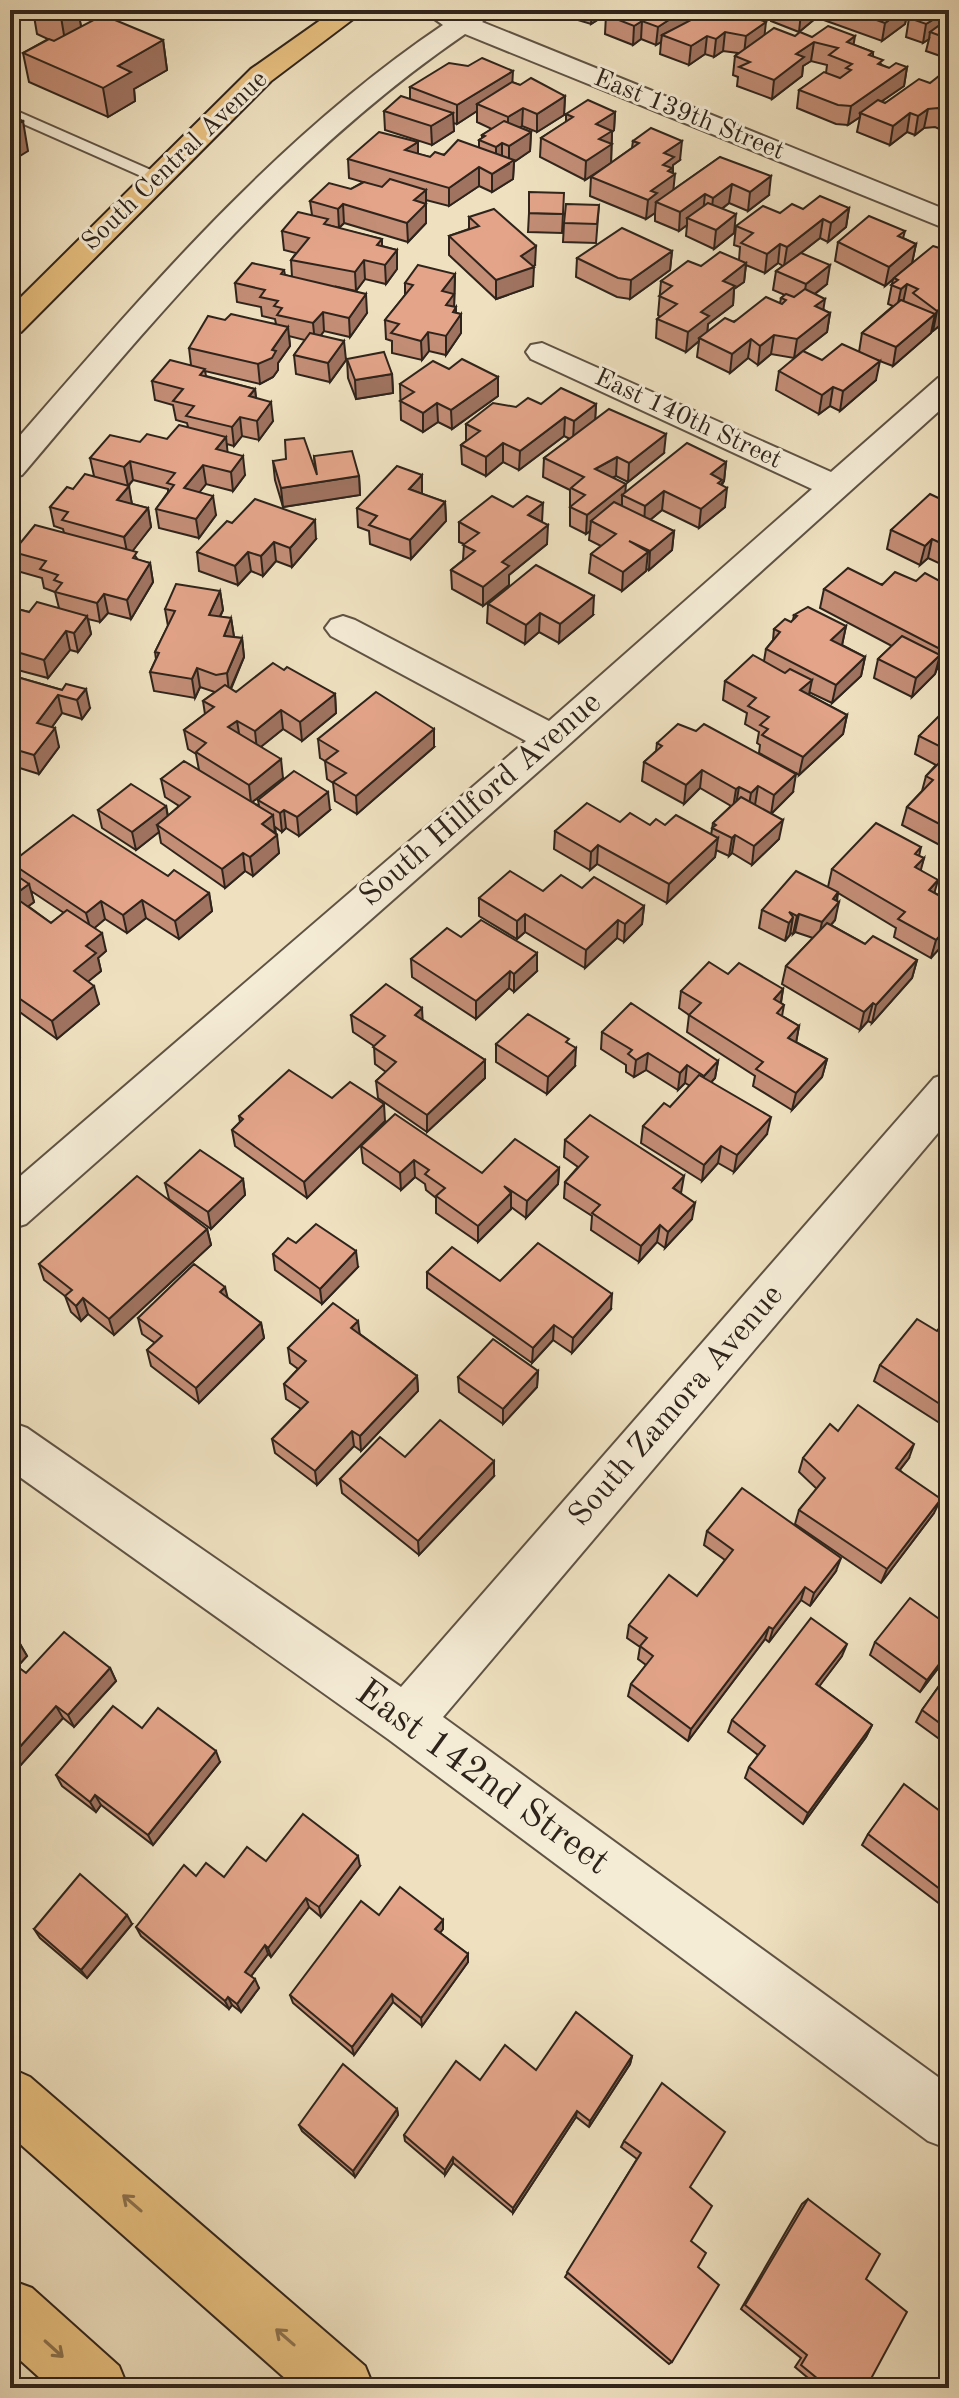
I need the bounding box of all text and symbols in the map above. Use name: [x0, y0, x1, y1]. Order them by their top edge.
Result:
street label: East 139th Street: [590, 65, 788, 165]
street label: South Central Avenue: [77, 66, 273, 256]
street label: East 140th Street: [590, 364, 786, 474]
street label: South Hillford Avenue: [354, 687, 608, 913]
street label: South Zamora Avenue: [564, 1279, 790, 1533]
street label: East 142nd Street: [348, 1674, 616, 1882]
one-way arrow: [122, 2194, 142, 2212]
one-way arrow: [275, 2328, 295, 2346]
one-way arrow: [43, 2339, 63, 2357]

